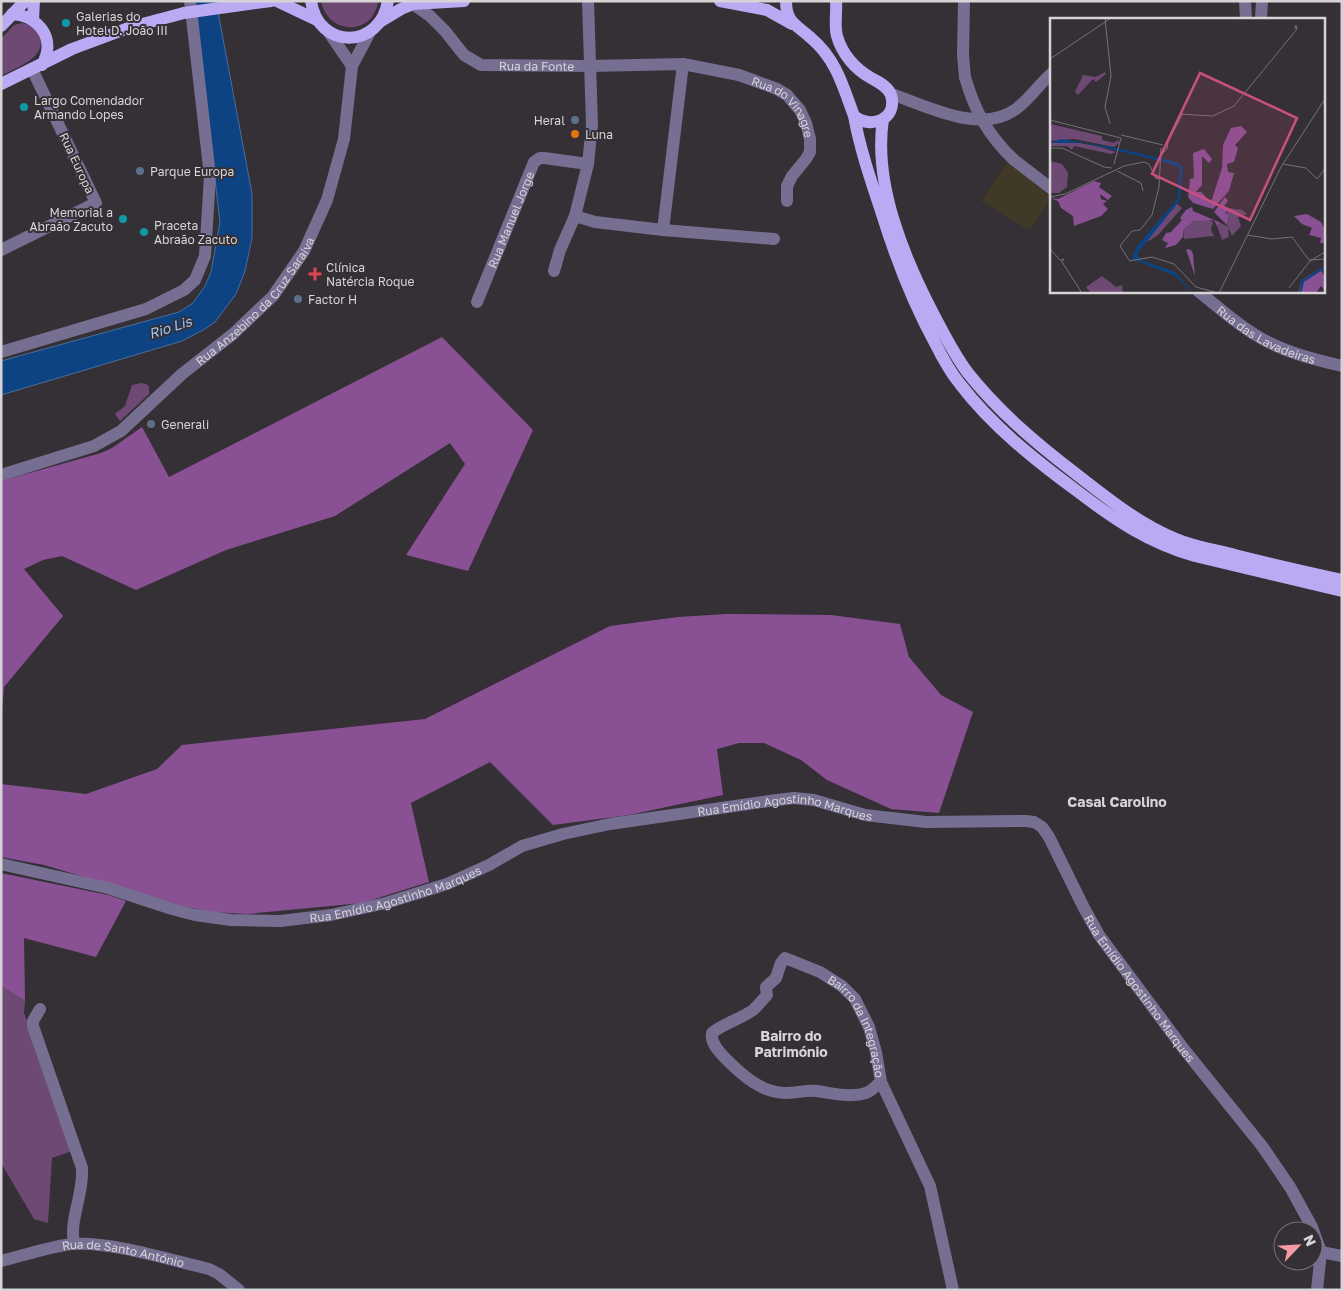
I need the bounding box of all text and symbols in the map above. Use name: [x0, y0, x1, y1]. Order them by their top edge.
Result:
place label: Galerias do Hotel D. João III: [76, 9, 168, 38]
marker: Galerias do Hotel D. João III: [60, 17, 72, 29]
inset map: [1050, 18, 1326, 292]
street label: Rua da Fonte: [499, 58, 574, 73]
street label: Rua do Vinagre: [750, 73, 817, 139]
place label: Largo Comendador Armando Lopes: [34, 93, 144, 122]
marker: Largo Comendador Armando Lopes: [18, 101, 30, 113]
place label: Heral: [534, 113, 565, 128]
marker: Heral: [569, 114, 581, 126]
place label: Luna: [585, 127, 613, 142]
marker: Luna: [569, 128, 581, 140]
street label: Rua Europa: [56, 130, 98, 196]
place label: Parque Europa: [150, 164, 234, 179]
marker: Parque Europa: [134, 165, 146, 177]
street label: Rua Manuel Jorge: [484, 169, 537, 270]
place label: Memorial a Abraão Zacuto: [29, 205, 113, 234]
marker: Memorial a Abraão Zacuto: [117, 213, 129, 225]
place label: Praceta Abraão Zacuto: [154, 218, 238, 247]
marker: Praceta Abraão Zacuto: [138, 226, 150, 238]
street label: Rua Anzebino da Cruz Saraiva: [192, 234, 317, 368]
place label: Clínica Natércia Roque: [326, 260, 415, 289]
marker: Clínica Natércia Roque: [308, 267, 322, 281]
place label: Factor H: [308, 292, 357, 307]
marker: Factor H: [292, 293, 304, 305]
street label: Rua das Lavadeiras: [1214, 302, 1317, 367]
water label: Rio Lis: [146, 312, 194, 342]
place label: Generali: [161, 417, 209, 432]
marker: Generali: [145, 418, 157, 430]
street label: Rua Emídio Agostinho Marques: [696, 790, 873, 823]
district label: Casal Carolino: [1067, 793, 1167, 810]
street label: Rua Emídio Agostinho Marques: [308, 862, 483, 925]
street label: Rua Emídio Agostinho Marques: [1082, 912, 1199, 1065]
street label: Bairro da Integração: [825, 971, 888, 1079]
district label: Bairro do Património: [754, 1027, 828, 1060]
north arrow: [1273, 1221, 1323, 1271]
text: N: [1300, 1232, 1320, 1249]
street label: Rua de Santo António: [61, 1236, 186, 1270]

